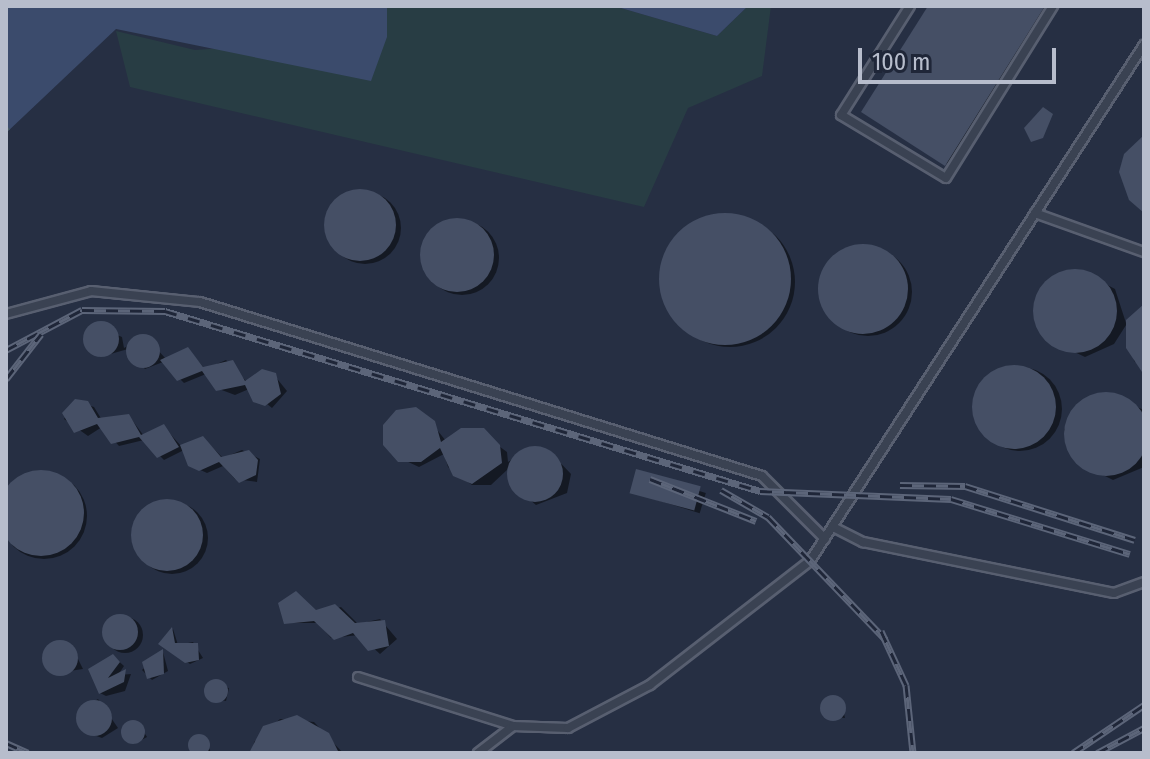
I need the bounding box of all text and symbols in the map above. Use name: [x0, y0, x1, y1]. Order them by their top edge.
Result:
scale bar: [862, 32, 1060, 82]
text: 100 m: [872, 48, 930, 76]

